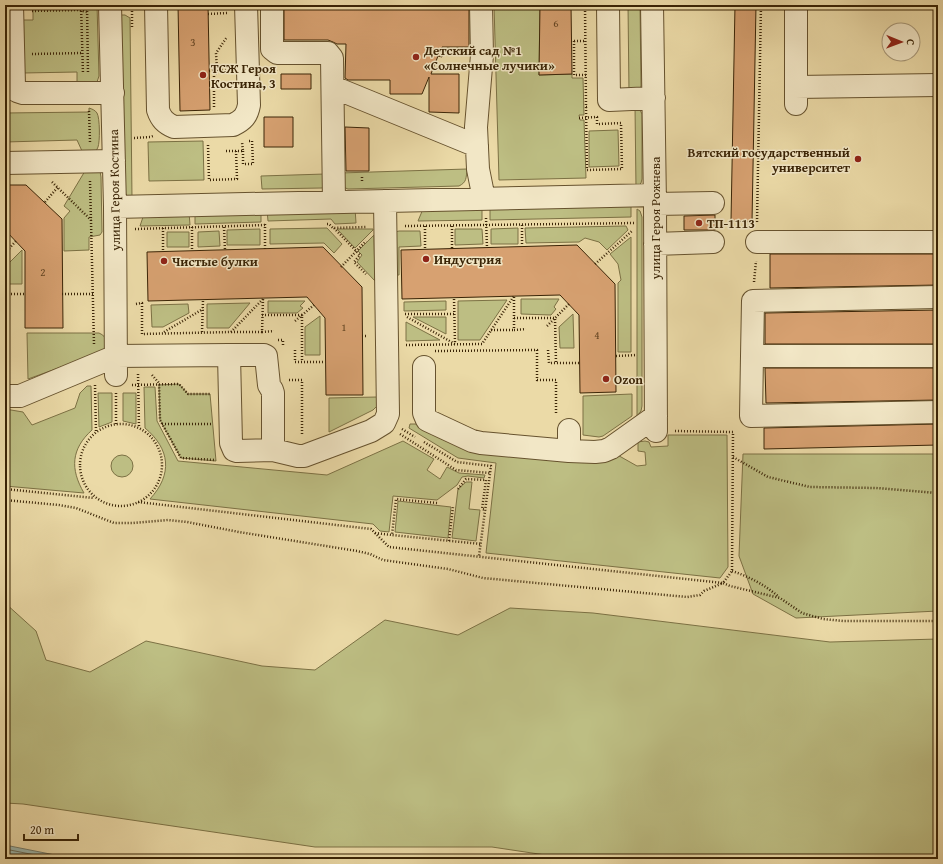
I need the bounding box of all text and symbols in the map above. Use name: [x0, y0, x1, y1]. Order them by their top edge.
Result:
house number: 6: [553, 15, 559, 31]
north arrow: [881, 22, 921, 62]
house number: 3: [190, 34, 196, 50]
text: С: [903, 39, 919, 45]
place label: Детский сад №1 «Солнечные лучики»: [423, 41, 555, 75]
marker: Детский сад №1 «Солнечные лучики»: [411, 52, 421, 62]
place label: ТСЖ Героя Костина, 3: [211, 59, 276, 93]
marker: ТСЖ Героя Костина, 3: [198, 70, 208, 80]
street label: улица Героя Костина: [104, 128, 125, 252]
place label: Вятский государственный университет: [687, 143, 850, 177]
marker: Вятский государственный университет: [853, 154, 863, 164]
street label: улица Героя Рожнева: [646, 156, 665, 280]
place label: ТП-1113: [707, 214, 755, 233]
marker: ТП-1113: [694, 218, 704, 228]
place label: Индустрия: [434, 250, 501, 269]
place label: Чистые булки: [172, 252, 258, 271]
marker: Индустрия: [421, 254, 431, 264]
marker: Чистые булки: [159, 256, 169, 266]
house number: 2: [40, 264, 46, 280]
house number: 1: [341, 319, 347, 335]
house number: 4: [594, 327, 600, 343]
place label: Ozon: [614, 370, 643, 389]
marker: Ozon: [601, 374, 611, 384]
scale bar: [24, 816, 78, 842]
text: 20 m: [30, 821, 54, 838]

